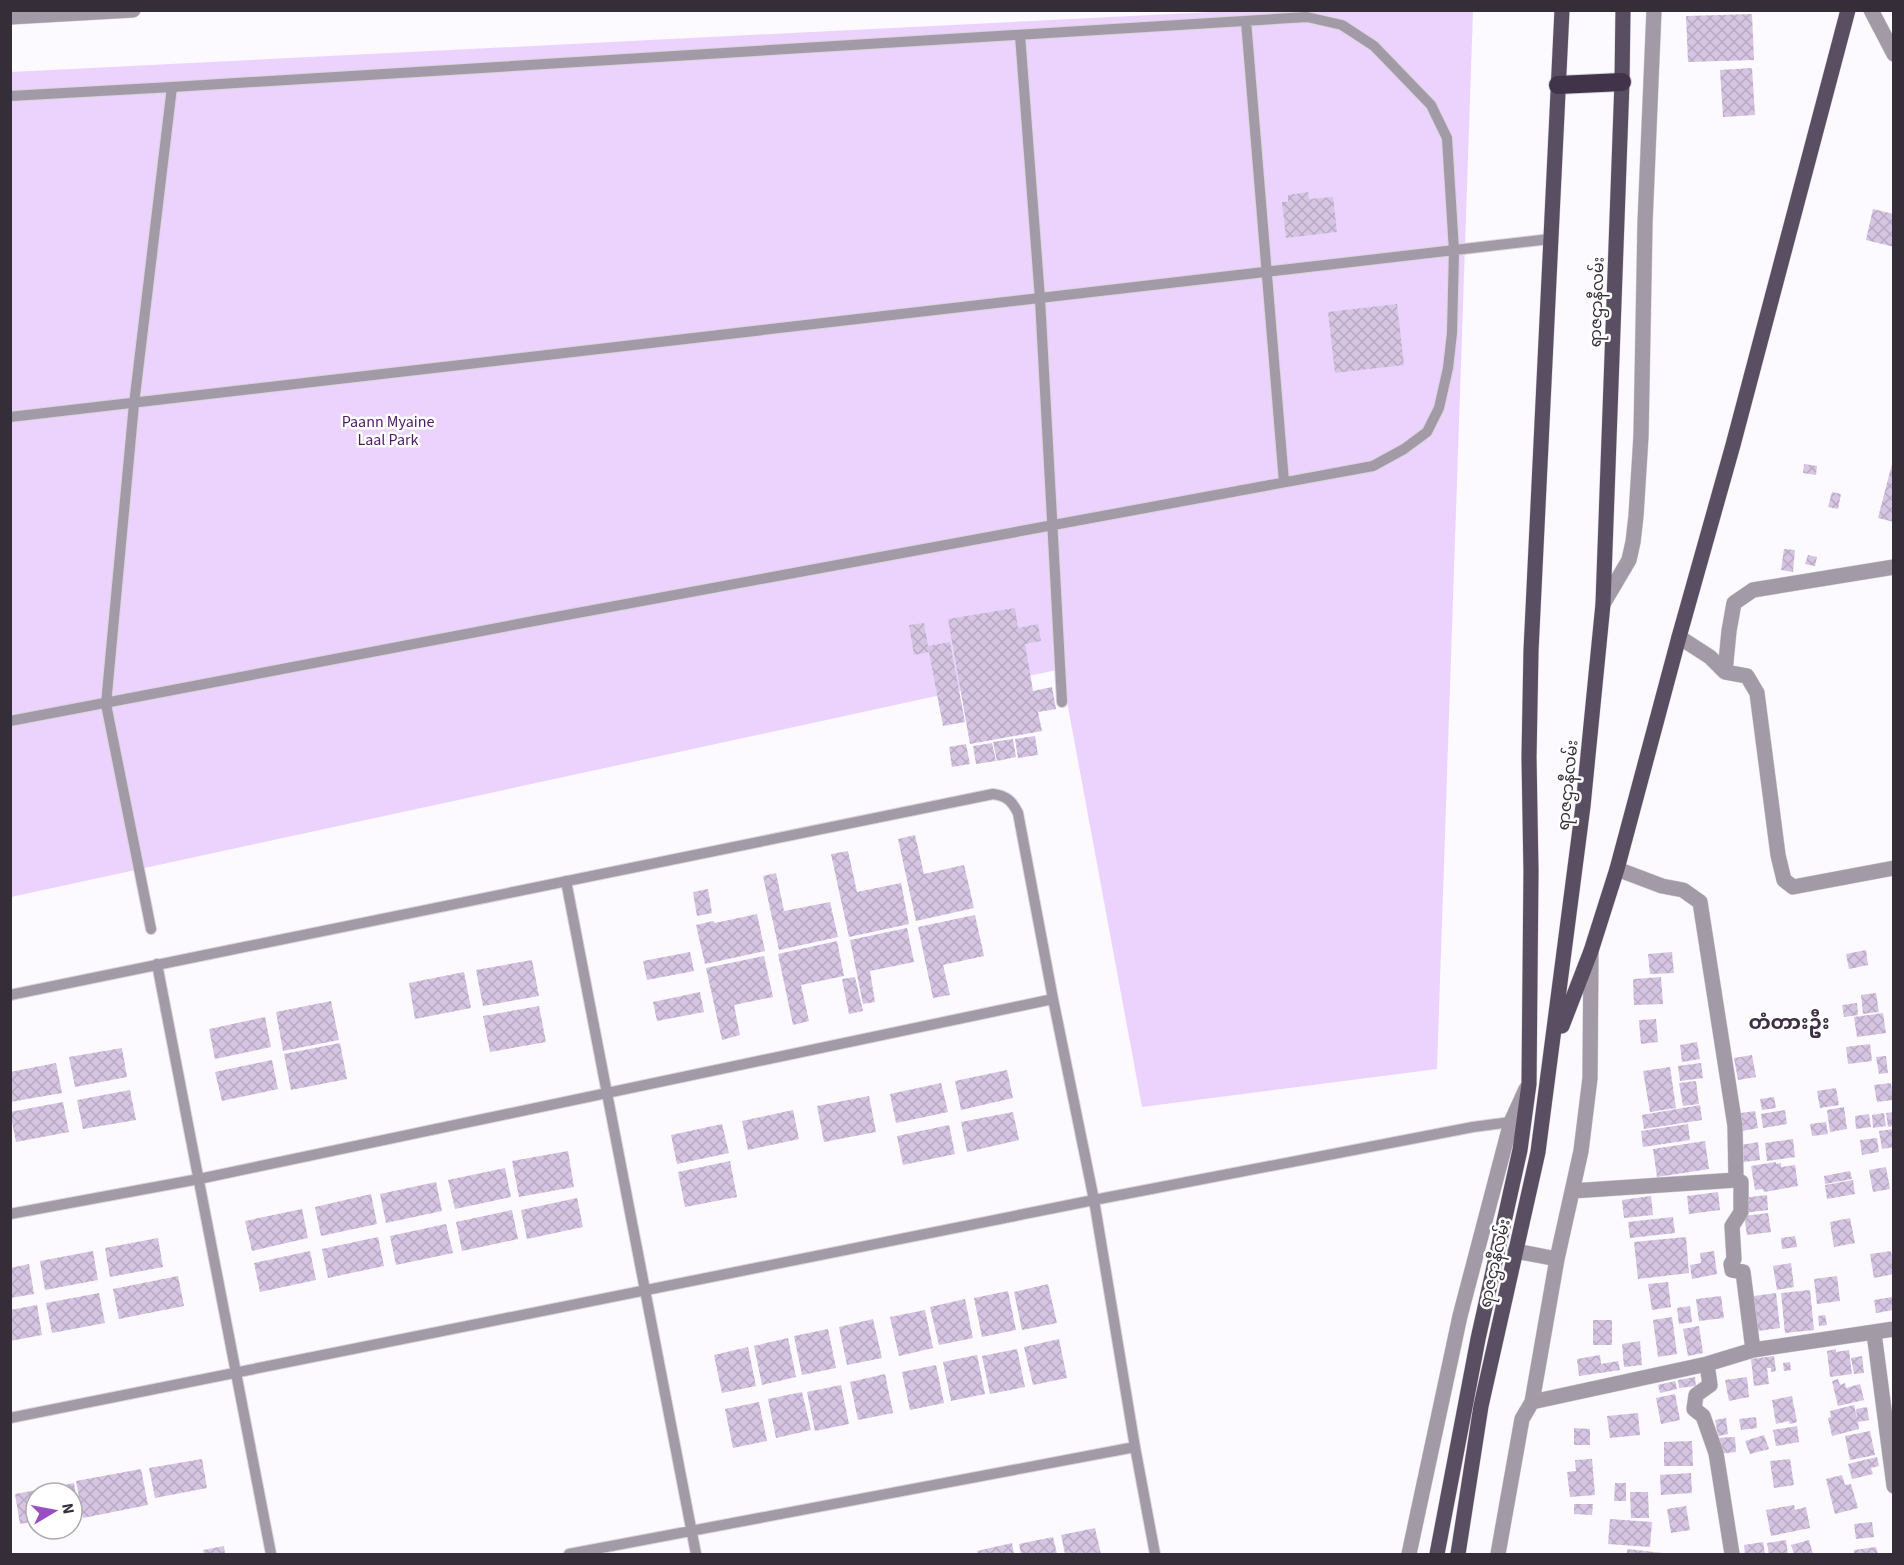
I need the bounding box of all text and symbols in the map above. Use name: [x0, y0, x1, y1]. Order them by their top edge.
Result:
street label: ရာဇဌာနီလမ်း: [1583, 256, 1612, 348]
park label: Paann Myaine Laal Park: [342, 411, 434, 451]
street label: ရာဇဌာနီလမ်း: [1551, 739, 1586, 831]
district label: တံတားဦး: [1748, 1009, 1830, 1038]
street label: ရာဇဌာနီလမ်း: [1473, 1216, 1518, 1310]
north arrow: [24, 1481, 84, 1541]
text: N: [56, 1501, 80, 1516]

